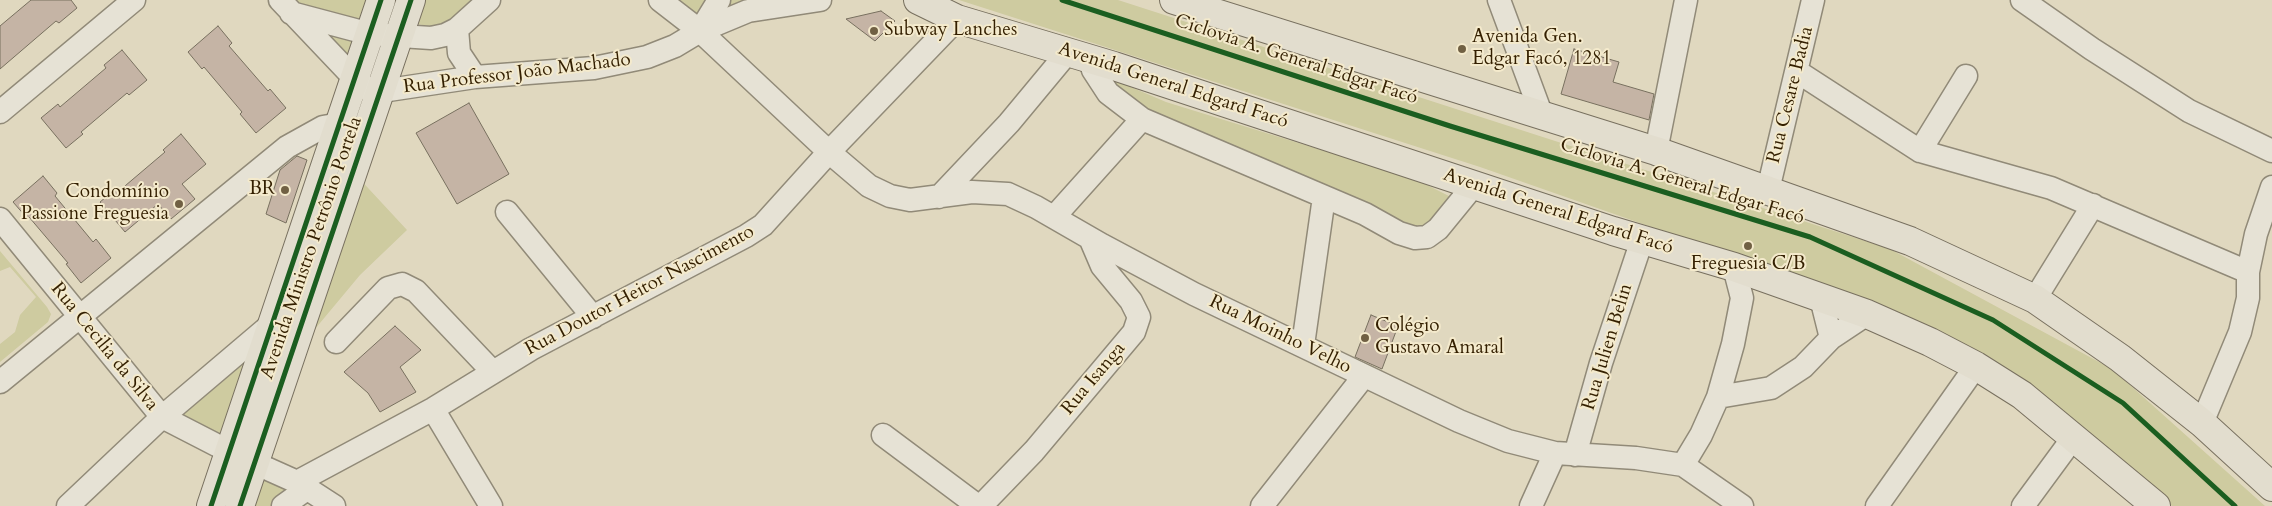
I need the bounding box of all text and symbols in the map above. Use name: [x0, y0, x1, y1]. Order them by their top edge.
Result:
street label: Ciclovia A. General Edgar Facó: [1172, 10, 1420, 110]
place label: Subway Lanches: [884, 20, 1017, 42]
street label: Rua Cesare Badia: [1763, 24, 1819, 166]
marker: Subway Lanches: [868, 25, 880, 37]
place label: Avenida Gen. Edgar Facó, 1281: [1472, 27, 1612, 71]
street label: Avenida General Edgard Facó: [1055, 38, 1291, 134]
marker: Avenida Gen. Edgar Facó, 1281: [1456, 43, 1468, 55]
street label: Rua Professor João Machado: [402, 49, 632, 99]
street label: Avenida Ministro Petrônio Portela: [256, 114, 368, 382]
street label: Ciclovia A. General Edgar Facó: [1557, 134, 1807, 230]
street label: Avenida General Edgard Facó: [1440, 164, 1676, 260]
place label: BR: [249, 179, 275, 201]
place label: Condomínio Passione Freguesia: [21, 182, 169, 226]
marker: BR: [279, 184, 291, 196]
marker: Condomínio Passione Freguesia: [173, 198, 185, 210]
street label: Rua Doutor Heitor Nascimento: [522, 221, 758, 361]
marker: Freguesia C/B: [1742, 240, 1754, 252]
place label: Freguesia C/B: [1691, 254, 1805, 276]
street label: Rua Cecilia da Silva: [45, 278, 163, 416]
street label: Rua Julien Belin: [1578, 281, 1638, 413]
street label: Rua Moinho Velho: [1205, 291, 1355, 379]
place label: Colégio Gustavo Amaral: [1375, 316, 1504, 360]
marker: Colégio Gustavo Amaral: [1359, 332, 1371, 344]
street label: Rua Isanga: [1057, 338, 1131, 420]

